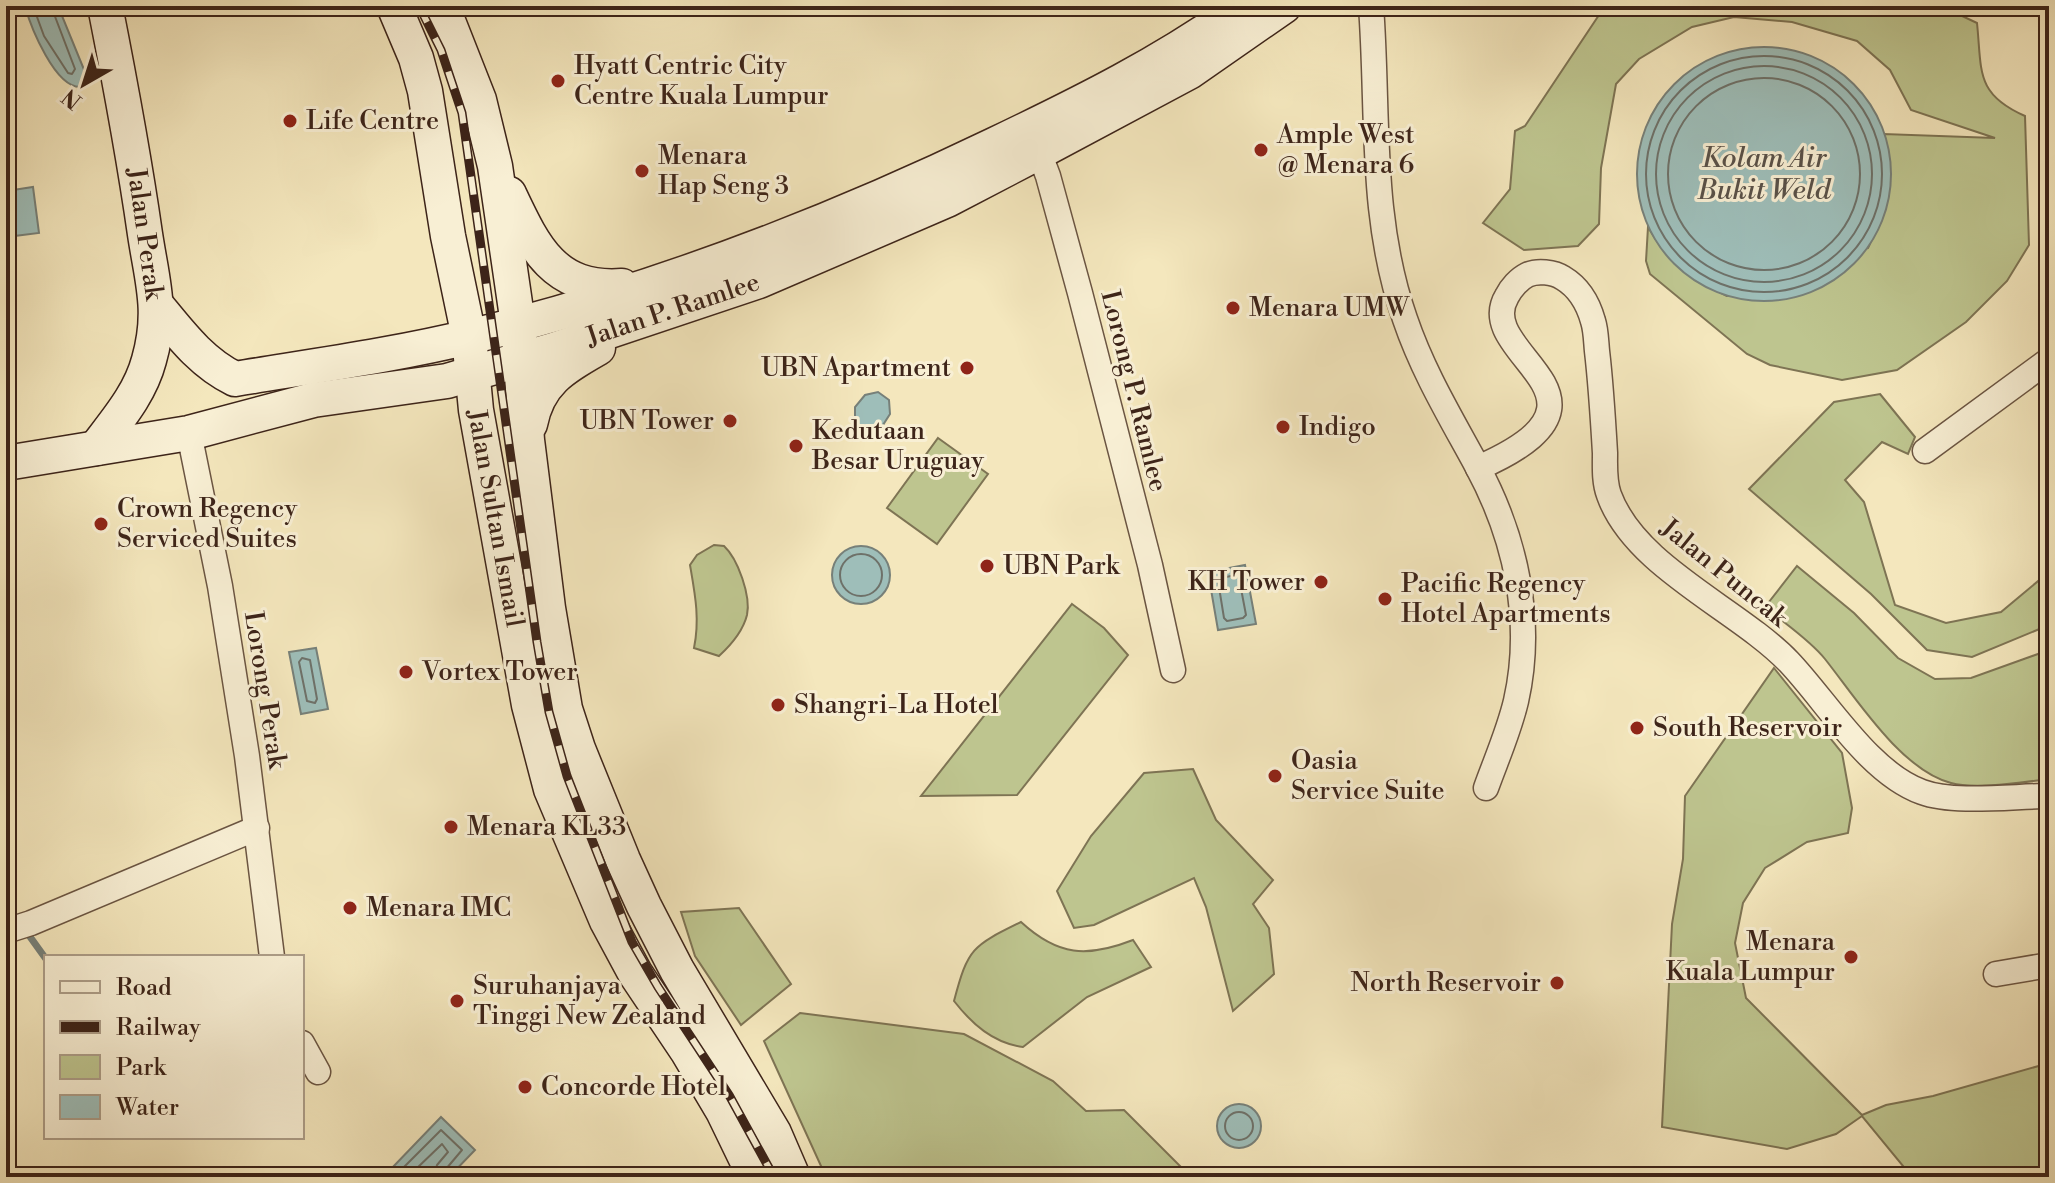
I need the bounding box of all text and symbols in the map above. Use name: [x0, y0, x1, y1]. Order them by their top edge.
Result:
north arrow: [44, 44, 124, 124]
place label: Hyatt Centric City Centre Kuala Lumpur: [574, 50, 829, 112]
marker: Hyatt Centric City Centre Kuala Lumpur: [549, 72, 567, 90]
text: N: [57, 82, 88, 114]
place label: Life Centre: [306, 105, 439, 137]
marker: Life Centre: [281, 112, 299, 130]
place label: Ample West @ Menara 6: [1276, 119, 1415, 181]
place label: Menara Hap Seng 3: [658, 140, 789, 202]
marker: Ample West @ Menara 6: [1252, 141, 1270, 159]
water label: Kolam Air Bukit Weld: [1697, 141, 1832, 208]
marker: Menara Hap Seng 3: [633, 162, 651, 180]
street label: Jalan Perak: [120, 165, 170, 303]
street label: Jalan P. Ramlee: [581, 266, 764, 354]
street label: Lorong P. Ramlee: [1094, 287, 1174, 495]
place label: Menara UMW: [1249, 292, 1411, 324]
marker: Menara UMW: [1224, 299, 1242, 317]
place label: UBN Apartment: [761, 352, 951, 384]
marker: UBN Apartment: [958, 359, 976, 377]
place label: UBN Tower: [580, 405, 714, 437]
street label: Jalan Sultan Ismail: [460, 406, 531, 630]
place label: Indigo: [1299, 411, 1376, 443]
marker: UBN Tower: [721, 412, 739, 430]
place label: Kedutaan Besar Uruguay: [811, 415, 984, 477]
marker: Indigo: [1274, 418, 1292, 436]
marker: Kedutaan Besar Uruguay: [787, 437, 805, 455]
place label: Crown Regency Serviced Suites: [117, 493, 297, 555]
street label: Jalan Puncak: [1653, 511, 1795, 635]
marker: Crown Regency Serviced Suites: [92, 515, 110, 533]
place label: UBN Park: [1003, 550, 1121, 582]
marker: UBN Park: [978, 557, 996, 575]
place label: KH Tower: [1188, 566, 1305, 598]
place label: Pacific Regency Hotel Apartments: [1401, 568, 1611, 630]
marker: KH Tower: [1312, 573, 1330, 591]
marker: Pacific Regency Hotel Apartments: [1376, 590, 1394, 608]
street label: Lorong Perak: [237, 609, 293, 772]
place label: Vortex Tower: [421, 656, 578, 688]
marker: Vortex Tower: [397, 663, 415, 681]
place label: Shangri-La Hotel: [794, 689, 999, 721]
marker: Shangri-La Hotel: [769, 696, 787, 714]
place label: South Reservoir: [1653, 712, 1842, 744]
marker: South Reservoir: [1628, 719, 1646, 737]
place label: Oasia Service Suite: [1291, 745, 1445, 807]
marker: Oasia Service Suite: [1266, 767, 1284, 785]
place label: Menara KL33: [467, 811, 626, 843]
marker: Menara KL33: [442, 818, 460, 836]
place label: Menara IMC: [366, 892, 511, 924]
marker: Menara IMC: [341, 899, 359, 917]
place label: Menara Kuala Lumpur: [1666, 926, 1836, 988]
marker: Menara Kuala Lumpur: [1842, 948, 1860, 966]
legend: [44, 955, 304, 1139]
place label: North Reservoir: [1351, 967, 1541, 999]
place label: Suruhanjaya Tinggi New Zealand: [473, 970, 706, 1032]
text: Road: [116, 973, 172, 1003]
marker: North Reservoir: [1548, 974, 1566, 992]
marker: Suruhanjaya Tinggi New Zealand: [448, 992, 466, 1010]
text: Railway: [116, 1013, 201, 1043]
text: Park: [116, 1053, 167, 1083]
place label: Concorde Hotel: [541, 1071, 726, 1103]
marker: Concorde Hotel: [516, 1078, 534, 1096]
text: Water: [115, 1093, 179, 1123]

